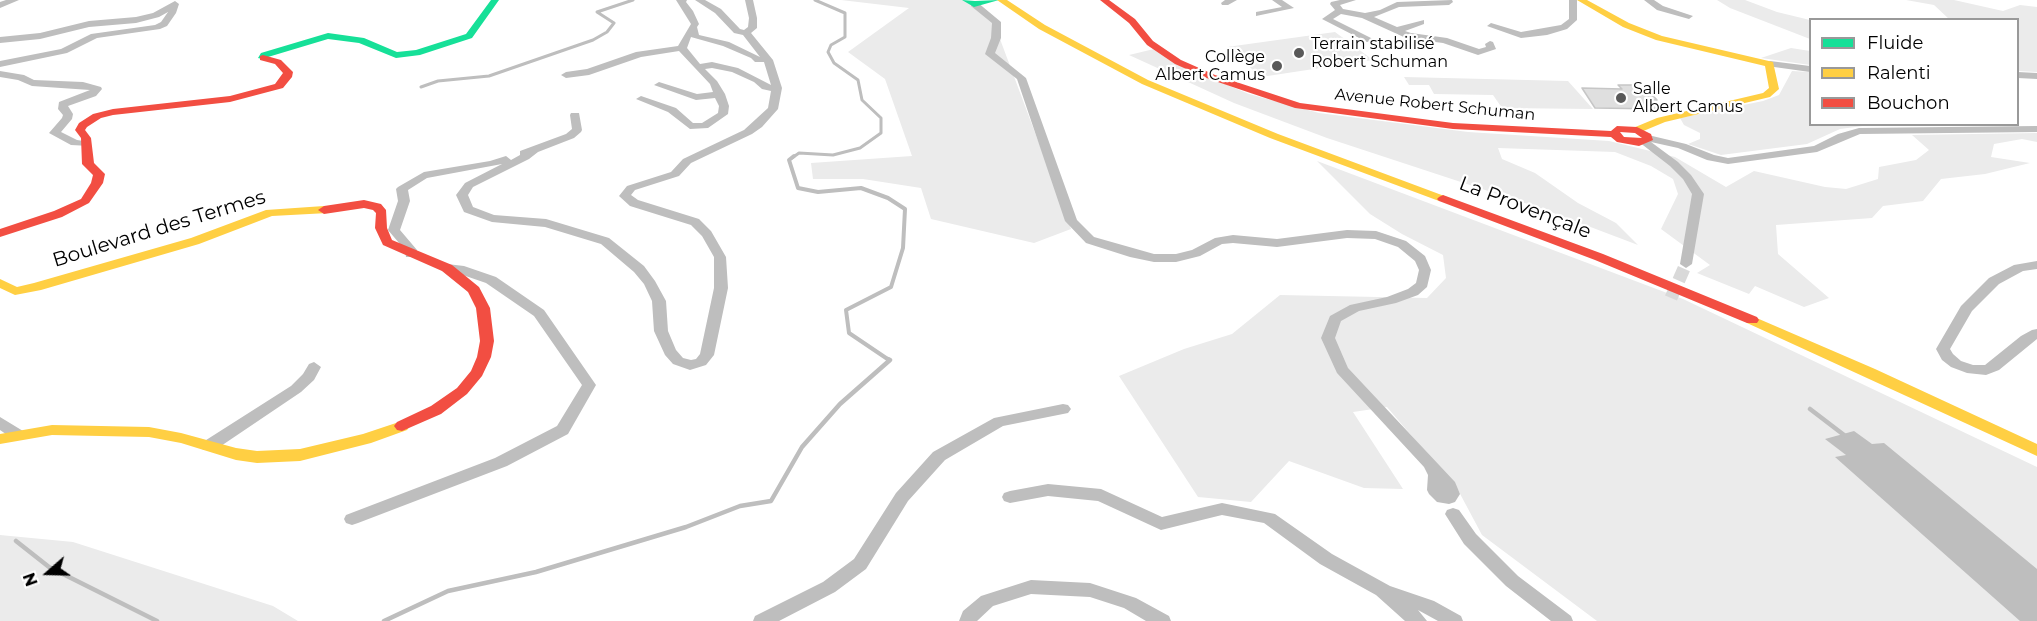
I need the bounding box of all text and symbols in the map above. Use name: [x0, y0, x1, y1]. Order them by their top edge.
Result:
legend: [1809, 18, 2019, 126]
text: Fluide: [1867, 32, 1923, 54]
place label: Terrain stabilisé Robert Schuman: [1311, 34, 1448, 72]
marker: Terrain stabilisé Robert Schuman: [1292, 46, 1306, 60]
place label: Collège Albert Camus: [1155, 47, 1265, 85]
marker: Collège Albert Camus: [1270, 59, 1284, 73]
text: Ralenti: [1867, 62, 1931, 84]
place label: Salle Albert Camus: [1633, 79, 1743, 117]
street label: Avenue Robert Schuman: [1334, 85, 1536, 125]
marker: Salle Albert Camus: [1614, 91, 1628, 105]
text: Bouchon: [1867, 92, 1950, 114]
street label: La Provençale: [1456, 172, 1594, 244]
street label: Boulevard des Termes: [50, 185, 268, 273]
north arrow: [18, 543, 78, 603]
text: N: [19, 570, 42, 589]

